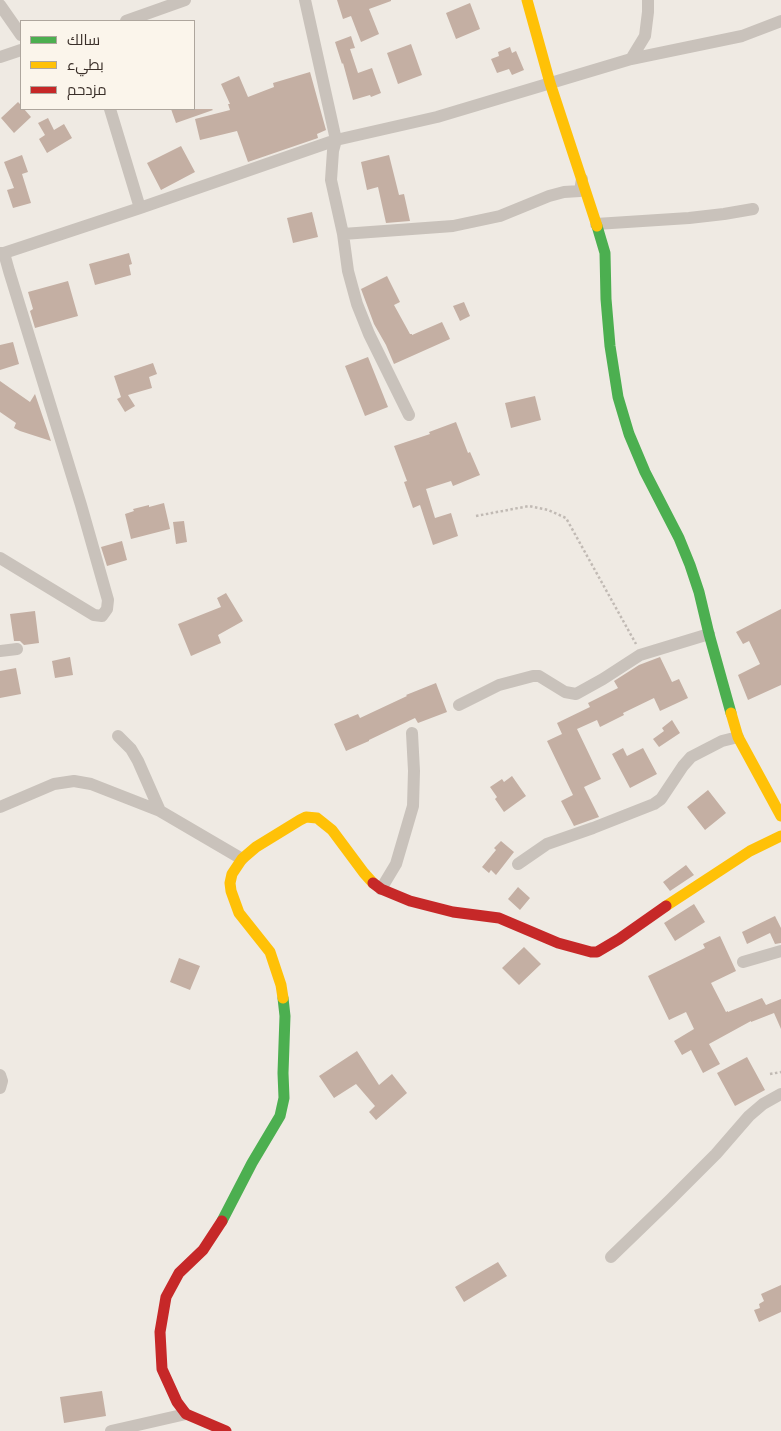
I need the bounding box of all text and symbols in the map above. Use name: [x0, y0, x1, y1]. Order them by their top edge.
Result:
legend: [20, 20, 195, 110]
text: سالك: [67, 30, 100, 48]
text: بطيء: [67, 55, 104, 73]
text: مزدحم: [67, 80, 107, 98]

